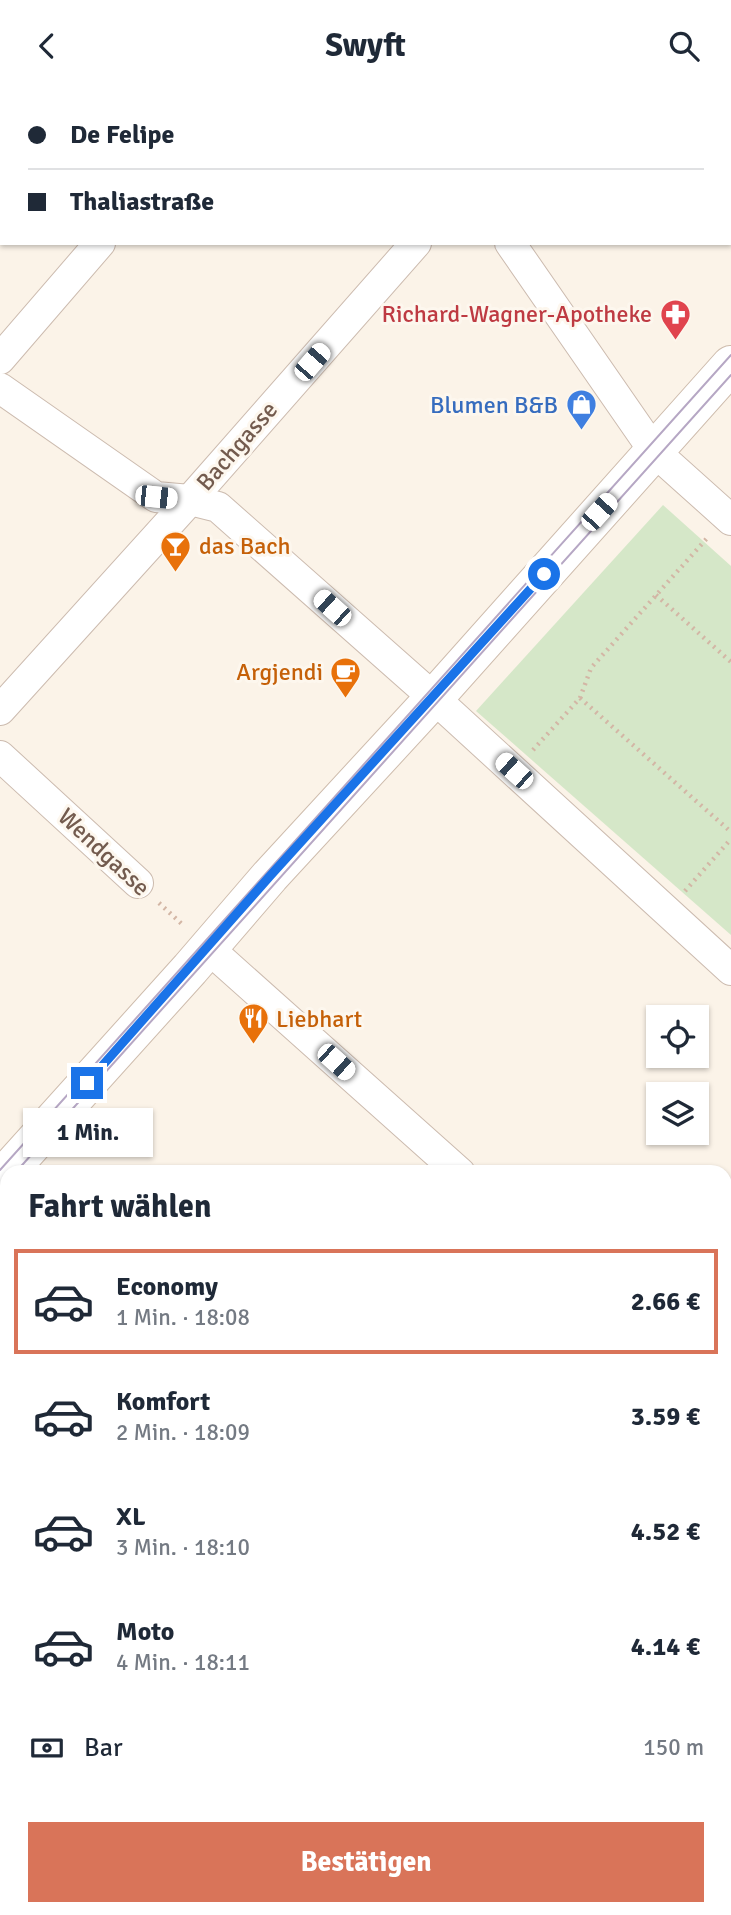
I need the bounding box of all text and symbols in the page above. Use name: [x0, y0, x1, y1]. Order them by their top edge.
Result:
text: Swyft: [325, 26, 406, 65]
icon: back: [28, 27, 66, 65]
icon: search: [665, 27, 703, 65]
text: De Felipe: [70, 119, 174, 151]
text: Thaliastraße: [70, 186, 214, 218]
pharmacy icon: Richard-Wagner-Apotheke: [658, 297, 692, 341]
place label: Richard-Wagner-Apotheke: [381, 299, 652, 329]
car: [291, 339, 334, 385]
shop icon: Blumen B&B: [564, 388, 598, 432]
place label: Blumen B&B: [430, 390, 558, 420]
street label: Bachgasse: [190, 395, 284, 497]
car: [135, 484, 178, 510]
car: [578, 489, 621, 535]
bar icon: das Bach: [159, 529, 193, 573]
place label: das Bach: [199, 531, 291, 561]
route start: [528, 558, 560, 590]
car: [310, 586, 355, 630]
cafe icon: Argjendi: [329, 655, 363, 699]
place label: Argjendi: [236, 657, 323, 687]
car: [492, 749, 537, 793]
street label: Wendgasse: [52, 802, 156, 902]
restaurant icon: Liebhart: [236, 1002, 270, 1046]
place label: Liebhart: [276, 1004, 362, 1034]
map controls: [646, 1005, 709, 1145]
button: locate: [646, 1005, 709, 1068]
car: [314, 1040, 359, 1084]
route end: [71, 1067, 103, 1099]
button: layers: [646, 1082, 709, 1145]
callout: 1 Min.: [22, 1107, 152, 1157]
text: 1 Min.: [57, 1118, 119, 1147]
text: Fahrt wählen: [28, 1187, 212, 1226]
icon: car: [32, 1270, 95, 1333]
text: Economy: [116, 1271, 218, 1303]
text: 2.66 €: [631, 1286, 700, 1318]
text: 1 Min. · 18:08: [116, 1303, 250, 1332]
icon: car: [32, 1385, 95, 1448]
text: Komfort: [116, 1386, 210, 1418]
text: 3.59 €: [631, 1401, 700, 1433]
text: 2 Min. · 18:09: [116, 1418, 250, 1447]
icon: car: [32, 1500, 95, 1563]
text: XL: [116, 1501, 146, 1533]
text: 4.52 €: [631, 1516, 700, 1548]
text: 3 Min. · 18:10: [116, 1533, 250, 1562]
icon: car: [32, 1615, 95, 1678]
text: Moto: [116, 1616, 174, 1648]
text: 4.14 €: [631, 1631, 700, 1663]
text: 4 Min. · 18:11: [116, 1648, 250, 1677]
icon: cash: [28, 1729, 66, 1767]
text: Bar: [84, 1732, 122, 1764]
text: 150 m: [643, 1733, 704, 1762]
button: Bestätigen: [28, 1822, 704, 1902]

